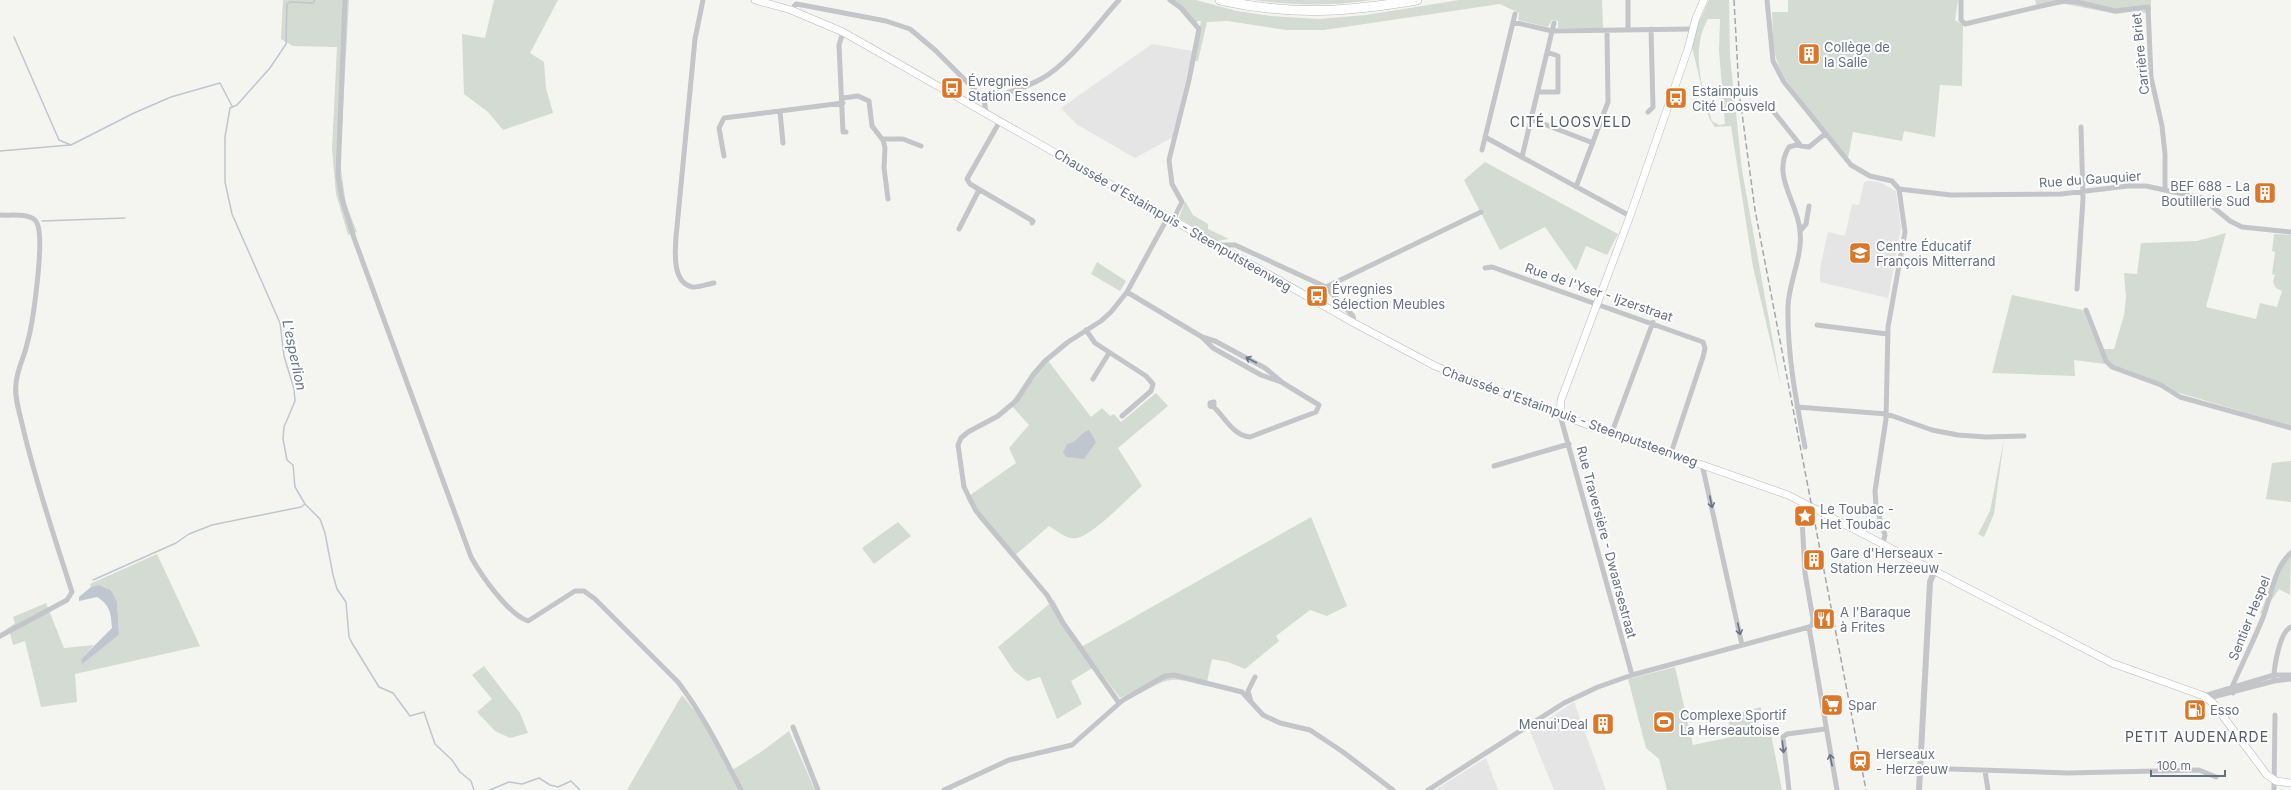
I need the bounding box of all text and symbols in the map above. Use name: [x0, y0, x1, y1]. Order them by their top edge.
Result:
street label: Carrière Briet: [2128, 12, 2152, 96]
place label: Collège de la Salle: [1824, 39, 1890, 70]
building icon: Collège de la Salle: [1796, 41, 1822, 67]
place label: Évregnies Station Essence: [968, 73, 1066, 104]
bus stop icon: Évregnies Station Essence: [939, 75, 965, 101]
place label: Estaimpuis Cité Loosveld: [1692, 83, 1776, 114]
bus stop icon: Estaimpuis Cité Loosveld: [1663, 85, 1689, 111]
district label: CITÉ LOOSVELD: [1510, 113, 1632, 130]
street label: Chaussée d'Estaimpuis - Steenputsteenweg: [1052, 145, 1294, 295]
street label: Rue du Gauquier: [2038, 167, 2142, 191]
place label: BEF 688 - La Boutillerie Sud: [2161, 178, 2250, 209]
building icon: BEF 688 - La Boutillerie Sud: [2252, 180, 2278, 206]
place label: Centre Éducatif François Mitterrand: [1876, 238, 1996, 269]
school or university icon: Centre Éducatif François Mitterrand: [1847, 240, 1873, 266]
street label: Rue de l'Yser - Ijzerstraat: [1523, 259, 1675, 325]
place label: Évregnies Sélection Meubles: [1332, 281, 1445, 312]
bus stop icon: Évregnies Sélection Meubles: [1304, 283, 1330, 309]
water label: L'esperlion: [279, 318, 311, 392]
one-way arrow: [1245, 356, 1257, 364]
street label: Chaussée d'Estaimpuis - Steenputsteenweg: [1440, 362, 1700, 470]
street label: Rue Traversière - Dwaarsestraat: [1574, 444, 1640, 640]
one-way arrow: [1707, 495, 1715, 508]
place label: Le Toubac - Het Toubac: [1820, 501, 1894, 532]
place icon: Le Toubac - Het Toubac: [1792, 503, 1818, 529]
place label: Gare d'Herseaux - Station Herzeeuw: [1830, 545, 1943, 576]
building icon: Gare d'Herseaux - Station Herzeeuw: [1801, 547, 1827, 573]
street label: Sentier Hespel: [2225, 573, 2273, 663]
place label: A l'Baraque à Frites: [1840, 604, 1911, 635]
restaurant icon: A l'Baraque à Frites: [1811, 606, 1837, 632]
one-way arrow: [1735, 622, 1743, 635]
supermarket icon: Spar: [1819, 692, 1845, 718]
place label: Spar: [1848, 697, 1877, 713]
fuel station icon: Esso: [2182, 697, 2208, 723]
place label: Esso: [2210, 702, 2240, 718]
place label: Complexe Sportif La Herseautoise: [1680, 707, 1787, 738]
sports icon: Complexe Sportif La Herseautoise: [1651, 709, 1677, 735]
building icon: Menui'Deal: [1590, 711, 1616, 737]
place label: Menui'Deal: [1519, 716, 1588, 732]
district label: PETIT AUDENARDE: [2125, 728, 2269, 745]
one-way arrow: [1779, 740, 1787, 753]
place label: Herseaux - Herzeeuw: [1876, 746, 1949, 777]
station icon: Herseaux - Herzeeuw: [1847, 748, 1873, 774]
scale bar: [2151, 752, 2225, 778]
one-way arrow: [1826, 754, 1834, 767]
text: 100 m: [2157, 758, 2191, 773]

